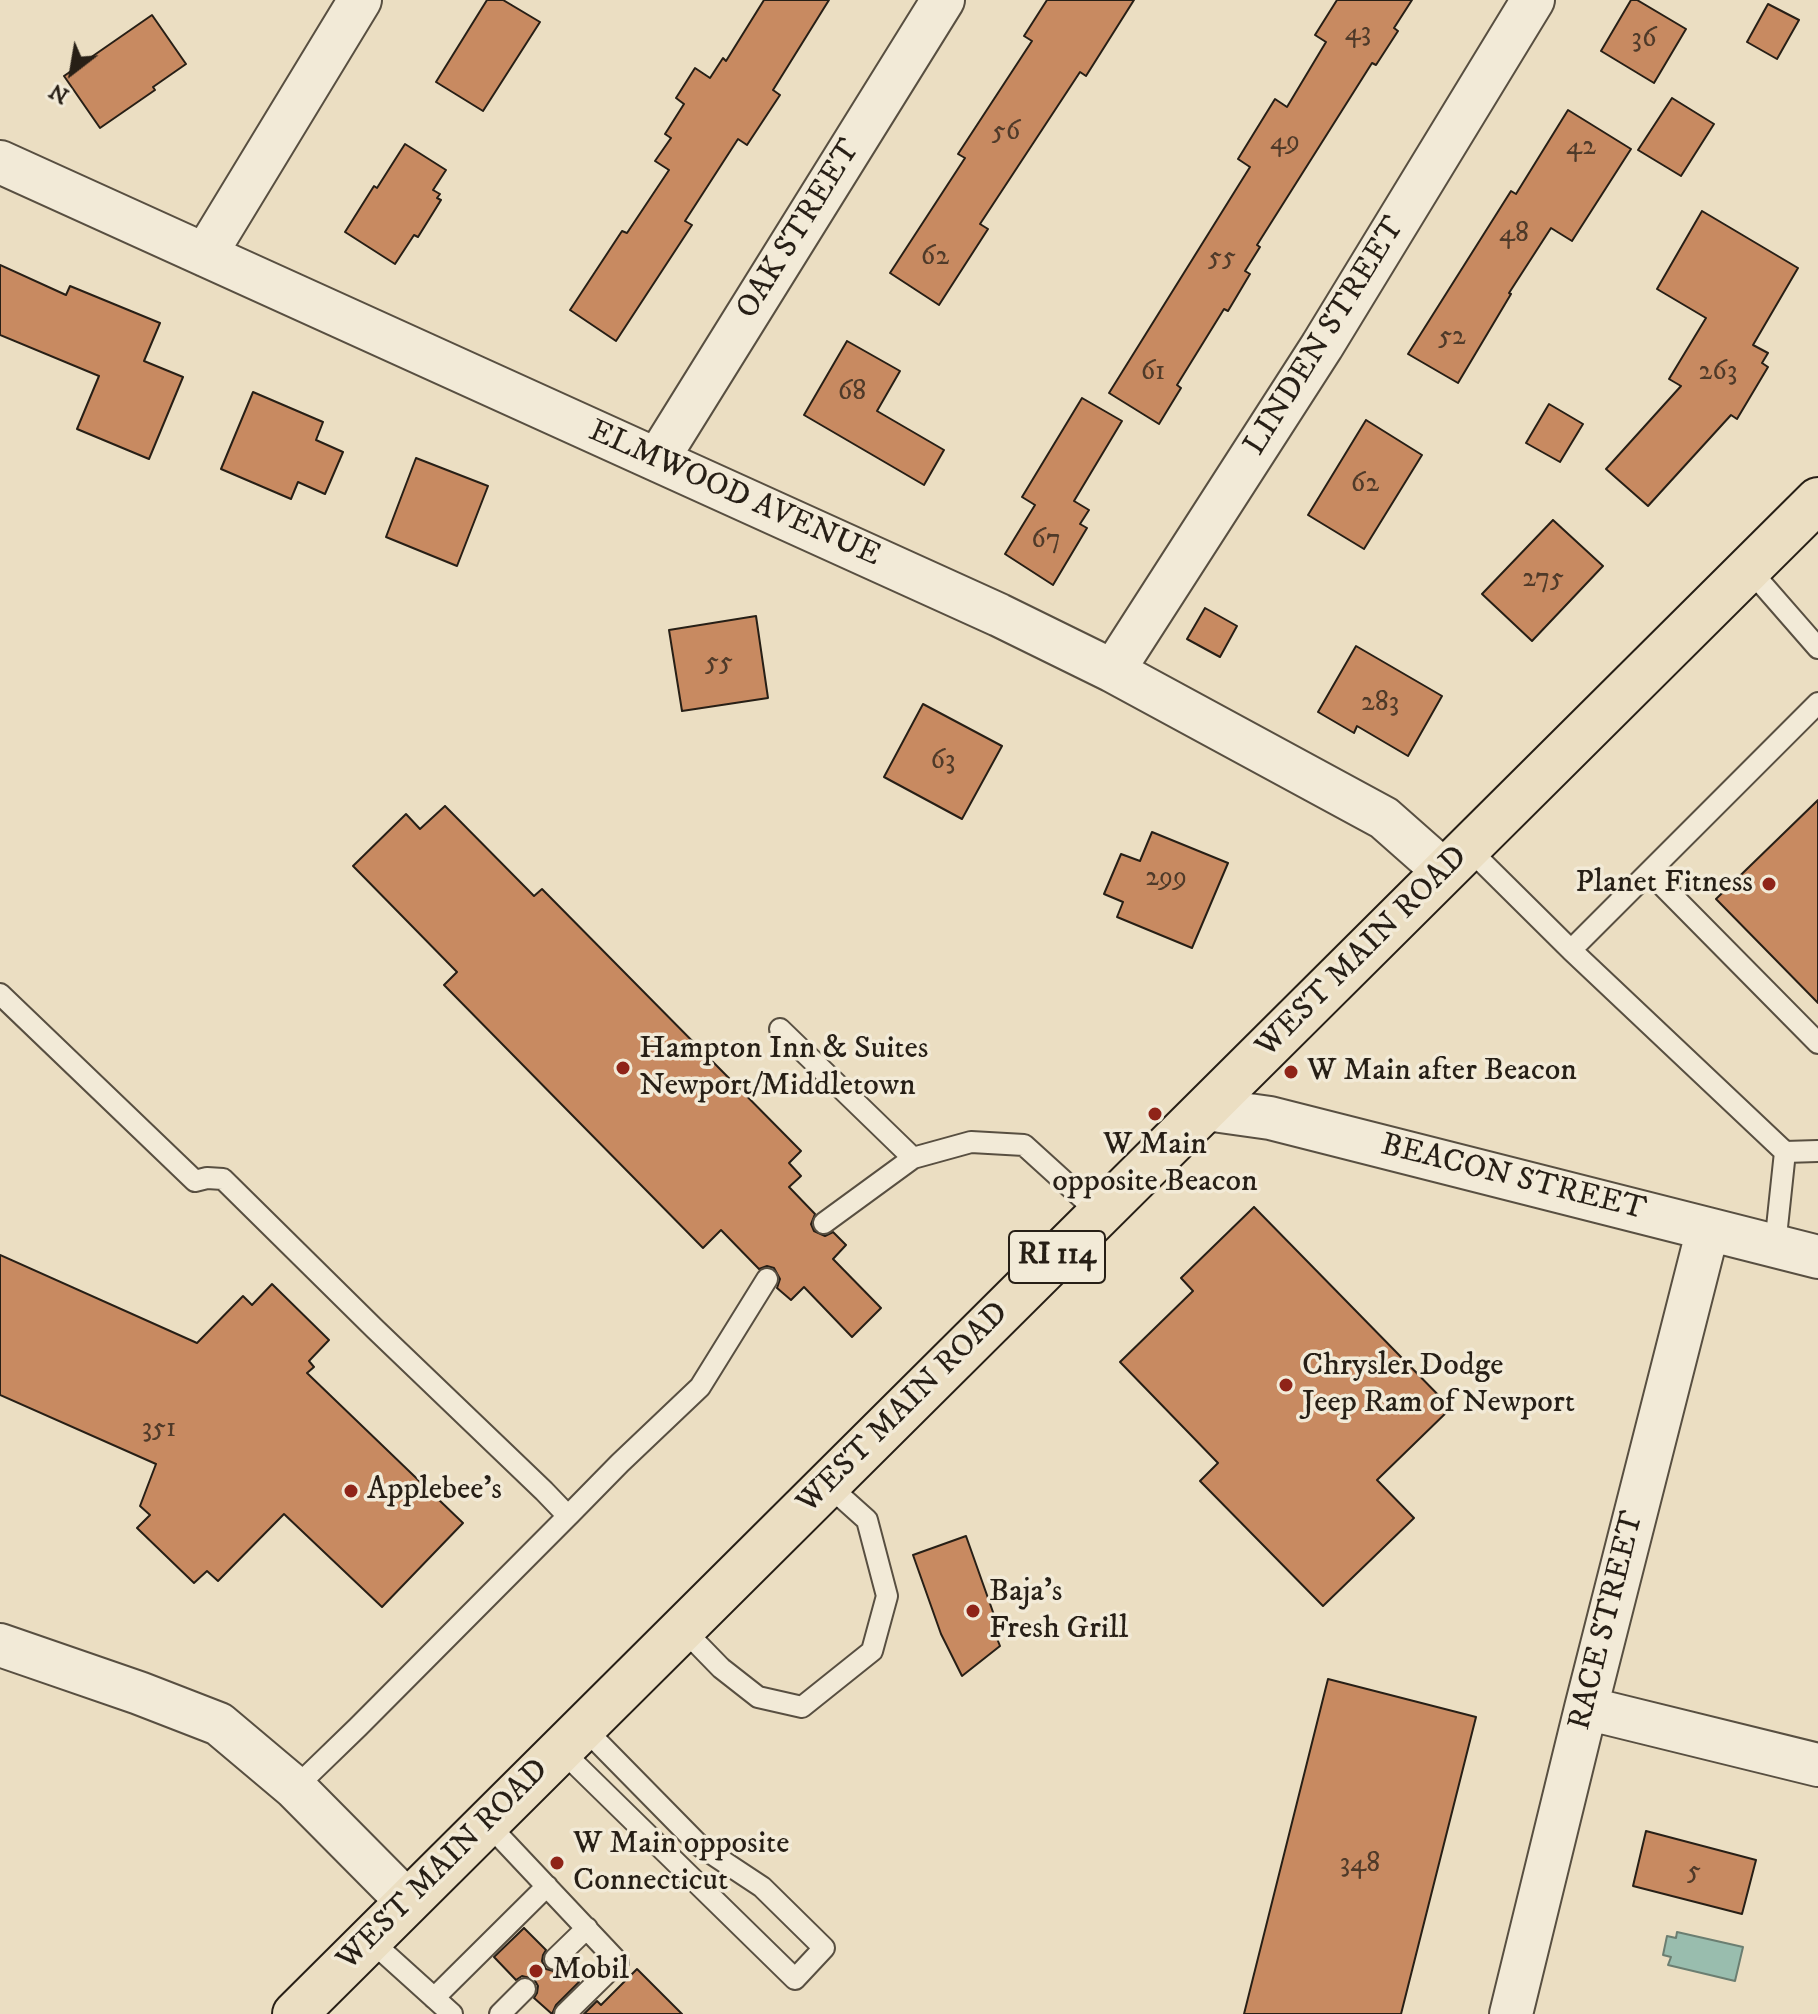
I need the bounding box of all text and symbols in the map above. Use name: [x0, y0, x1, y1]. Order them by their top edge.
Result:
house number: 43: [1345, 17, 1371, 51]
house number: 36: [1631, 23, 1657, 57]
north arrow: [32, 32, 112, 112]
text: N: [45, 77, 74, 109]
house number: 56: [992, 116, 1020, 150]
house number: 49: [1270, 126, 1300, 160]
house number: 42: [1566, 131, 1596, 165]
street label: OAK STREET: [730, 133, 870, 327]
street label: LINDEN STREET: [1237, 211, 1415, 463]
house number: 48: [1499, 218, 1529, 252]
house number: 62: [921, 241, 949, 275]
house number: 55: [1208, 242, 1236, 276]
house number: 52: [1438, 321, 1466, 355]
house number: 61: [1141, 356, 1165, 390]
house number: 263: [1699, 356, 1737, 390]
house number: 68: [838, 376, 866, 410]
street label: ELMWOOD AVENUE: [582, 413, 886, 577]
house number: 62: [1351, 468, 1379, 502]
house number: 67: [1031, 524, 1061, 558]
house number: 275: [1522, 563, 1564, 597]
house number: 55: [705, 647, 733, 681]
house number: 283: [1361, 687, 1399, 721]
house number: 63: [930, 745, 956, 779]
street label: WEST MAIN ROAD: [1249, 839, 1477, 1067]
house number: 299: [1145, 862, 1187, 896]
place label: Planet Fitness: [1575, 865, 1753, 903]
marker: Planet Fitness: [1760, 875, 1778, 893]
place label: Hampton Inn & Suites Newport/Middletown: [639, 1031, 928, 1106]
place label: W Main after Beacon: [1307, 1053, 1577, 1091]
marker: Hampton Inn & Suites Newport/Middletown: [614, 1059, 632, 1077]
marker: W Main after Beacon: [1282, 1063, 1300, 1081]
marker: W Main opposite Beacon: [1146, 1105, 1164, 1123]
place label: W Main opposite Beacon: [1052, 1127, 1258, 1202]
street label: BEACON STREET: [1377, 1128, 1649, 1230]
road number: RI 114: [1009, 1231, 1105, 1283]
street label: WEST MAIN ROAD: [790, 1295, 1018, 1523]
place label: Chrysler Dodge Jeep Ram of Newport: [1302, 1348, 1575, 1423]
marker: Chrysler Dodge Jeep Ram of Newport: [1277, 1376, 1295, 1394]
house number: 351: [142, 1413, 176, 1447]
place label: Applebee's: [367, 1472, 502, 1510]
marker: Applebee's: [342, 1482, 360, 1500]
street label: RACE STREET: [1562, 1508, 1654, 1734]
place label: Baja's Fresh Grill: [989, 1574, 1128, 1649]
marker: Baja's Fresh Grill: [964, 1602, 982, 1620]
street label: WEST MAIN ROAD: [330, 1752, 558, 1980]
place label: W Main opposite Connecticut: [573, 1826, 789, 1901]
house number: 348: [1340, 1848, 1380, 1882]
marker: W Main opposite Connecticut: [548, 1854, 566, 1872]
house number: 5: [1687, 1856, 1701, 1890]
place label: Mobil: [552, 1952, 629, 1990]
marker: Mobil: [527, 1962, 545, 1980]

